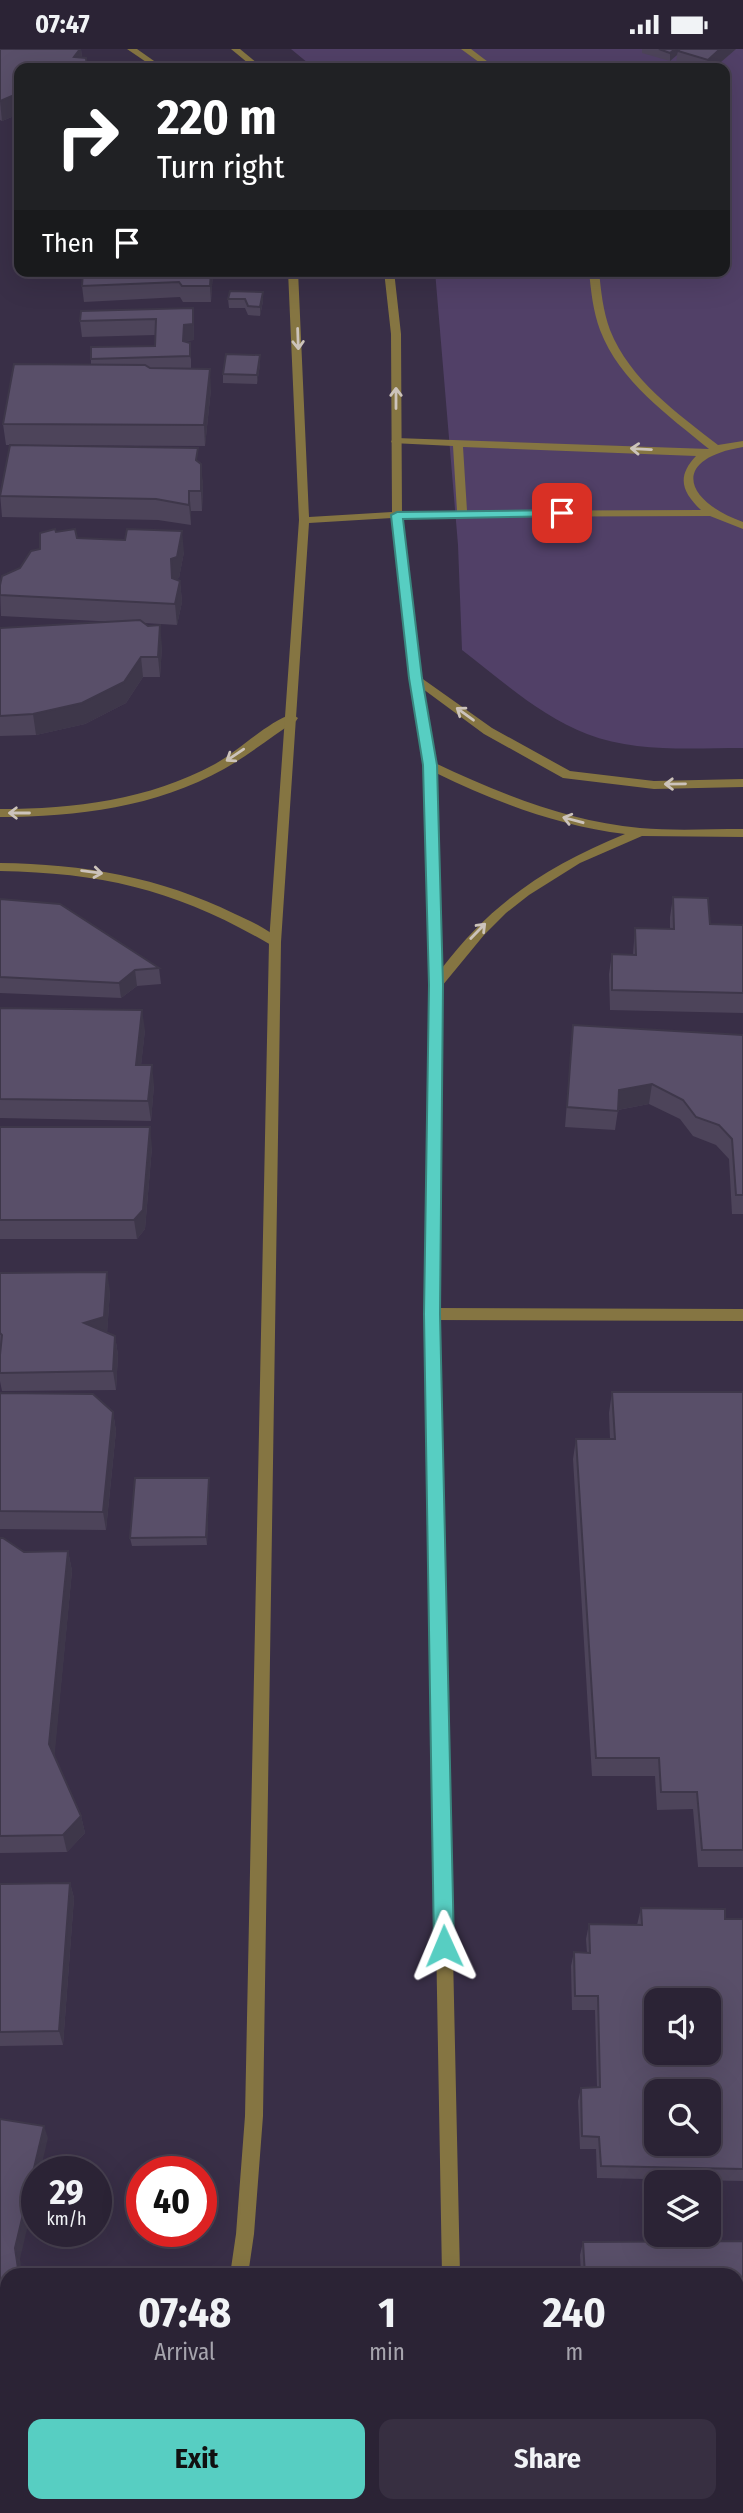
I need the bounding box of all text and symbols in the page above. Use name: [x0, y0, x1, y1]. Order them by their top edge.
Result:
text: 07:47: [35, 9, 90, 40]
text: 220 m: [157, 88, 277, 147]
icon: right: [42, 91, 133, 182]
text: Turn right: [157, 148, 284, 186]
icon: arrive: [108, 224, 146, 262]
text: Then: [42, 228, 94, 259]
one-way arrow: [291, 327, 304, 350]
one-way arrow: [389, 387, 403, 410]
one-way arrow: [630, 443, 653, 456]
pin: [532, 483, 592, 543]
icon: arrive: [543, 494, 581, 532]
one-way arrow: [456, 707, 475, 721]
one-way arrow: [226, 749, 246, 763]
one-way arrow: [664, 778, 687, 791]
one-way arrow: [8, 806, 31, 820]
one-way arrow: [562, 813, 585, 826]
one-way arrow: [81, 866, 103, 879]
one-way arrow: [469, 923, 486, 940]
position arrow: [407, 1909, 481, 1983]
map controls: [644, 1988, 721, 2247]
button: sound: [644, 1988, 721, 2065]
button: search: [644, 2079, 721, 2156]
speed limit sign: 40: [126, 2156, 217, 2247]
button: layers: [644, 2170, 721, 2247]
text: 29: [49, 2171, 84, 2213]
text: km/h: [46, 2208, 87, 2230]
text: 07:48: [138, 2288, 231, 2338]
text: 1: [378, 2288, 396, 2338]
text: 240: [543, 2288, 606, 2338]
text: Arrival: [154, 2338, 215, 2366]
text: min: [369, 2338, 405, 2366]
text: m: [566, 2338, 583, 2366]
button: Exit: [28, 2419, 365, 2499]
button: Share: [379, 2419, 716, 2499]

